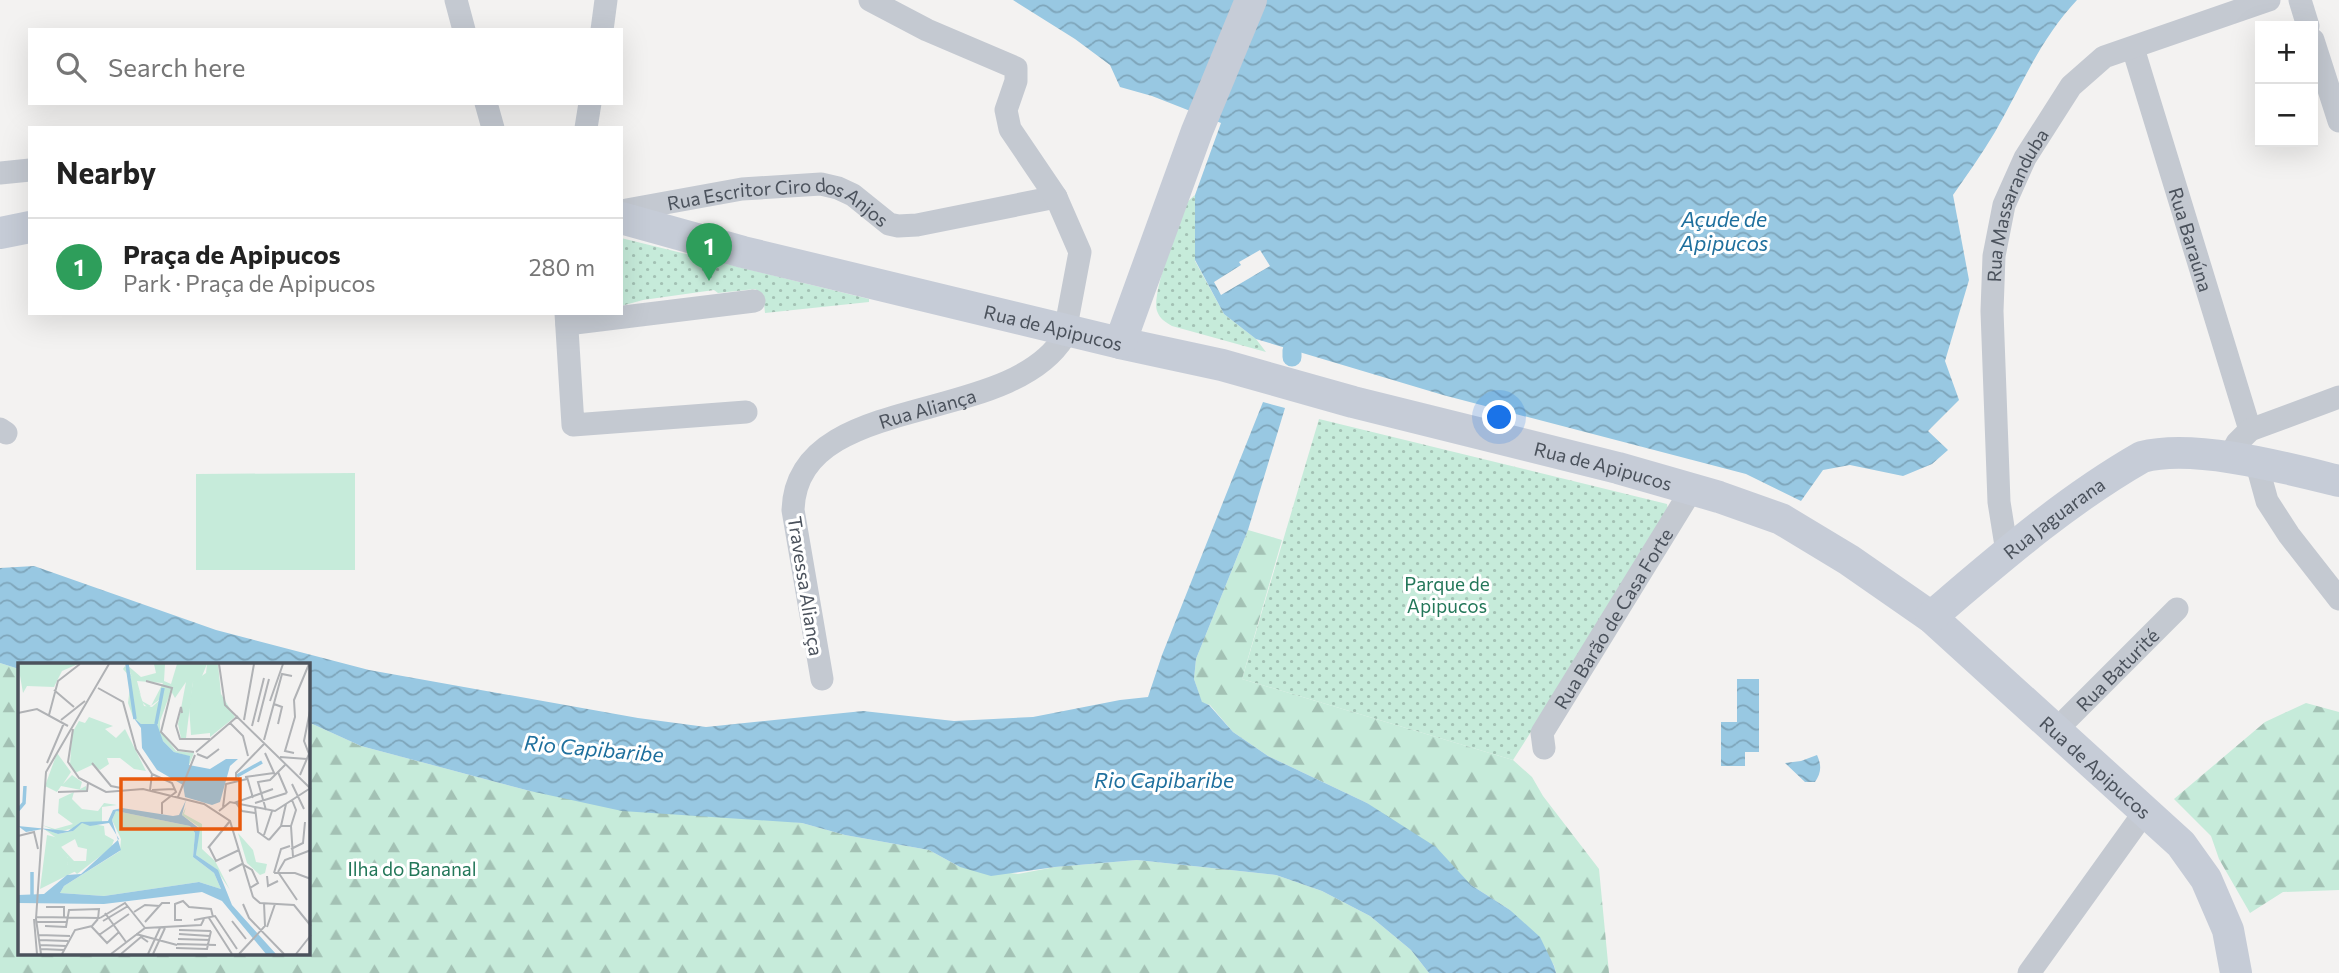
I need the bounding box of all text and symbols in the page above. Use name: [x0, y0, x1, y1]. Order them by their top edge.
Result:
map controls: [2255, 21, 2318, 147]
button: +: [2255, 21, 2318, 84]
search box: [28, 28, 623, 105]
icon: search: [52, 48, 90, 86]
text: Search here: [108, 51, 246, 82]
button: −: [2255, 84, 2318, 147]
street label: Rua Massaranduba: [1982, 124, 2053, 283]
text: Nearby: [56, 153, 156, 190]
street label: Rua Escritor Ciro dos Anjos: [665, 172, 894, 231]
street label: Rua Baraúna: [2165, 184, 2218, 294]
water label: Açude de Apipucos: [1679, 206, 1768, 255]
pin: 1: [686, 223, 732, 281]
text: Praça de Apipucos: [123, 238, 341, 269]
text: 1: [74, 253, 84, 281]
text: 280 m: [529, 253, 595, 281]
text: Park · Praça de Apipucos: [123, 269, 376, 297]
street label: Rua de Apipucos: [982, 299, 1125, 355]
street label: Rua Aliança: [876, 383, 978, 433]
your location: [1482, 400, 1516, 434]
street label: Rua de Apipucos: [1532, 436, 1675, 494]
street label: Rua Jaguarana: [1998, 472, 2109, 563]
street label: Travessa Aliança: [784, 515, 828, 657]
street label: Rua Barão de Casa Forte: [1548, 523, 1677, 713]
park label: Parque de Apipucos: [1404, 572, 1490, 617]
street label: Rua Baturité: [2071, 623, 2163, 715]
inset map: [18, 663, 310, 956]
street label: Rua de Apipucos: [2036, 711, 2156, 823]
water label: Rio Capibaribe: [523, 729, 665, 767]
water label: Rio Capibaribe: [1094, 767, 1234, 792]
park label: Ilha do Bananal: [347, 857, 477, 880]

